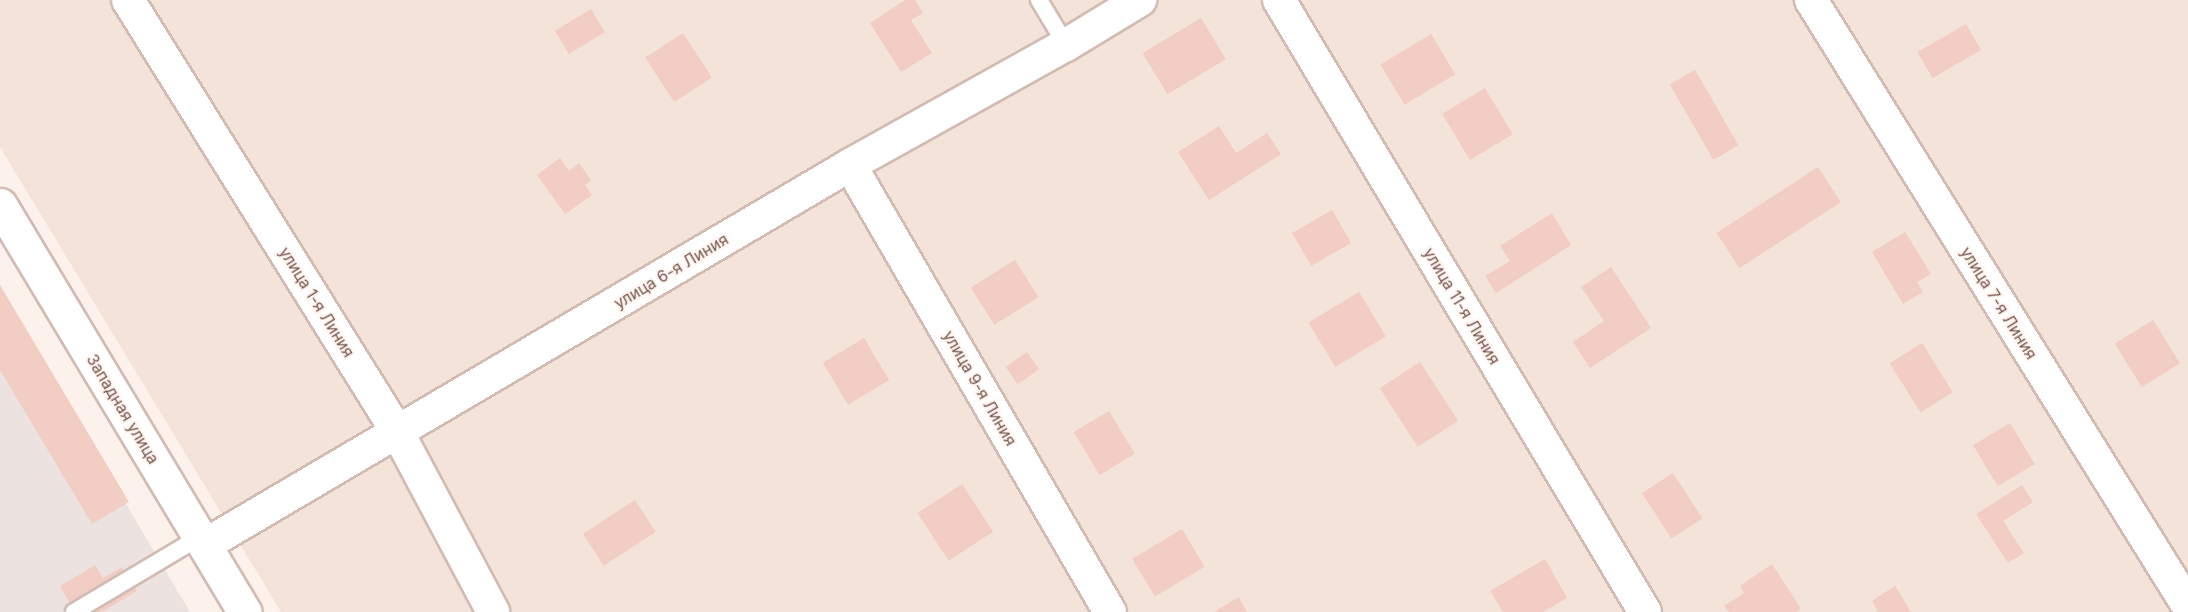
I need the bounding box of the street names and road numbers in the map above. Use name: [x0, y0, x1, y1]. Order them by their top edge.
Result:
street label: улица 6-я Линия: [610, 229, 732, 313]
street label: улица 1-я Линия: [275, 243, 359, 361]
street label: улица 7-я Линия: [1957, 243, 2041, 363]
street label: улица 11-я Линия: [1420, 244, 1504, 368]
street label: улица 9-я Линия: [939, 327, 1021, 449]
street label: Западная улица: [83, 351, 163, 467]

